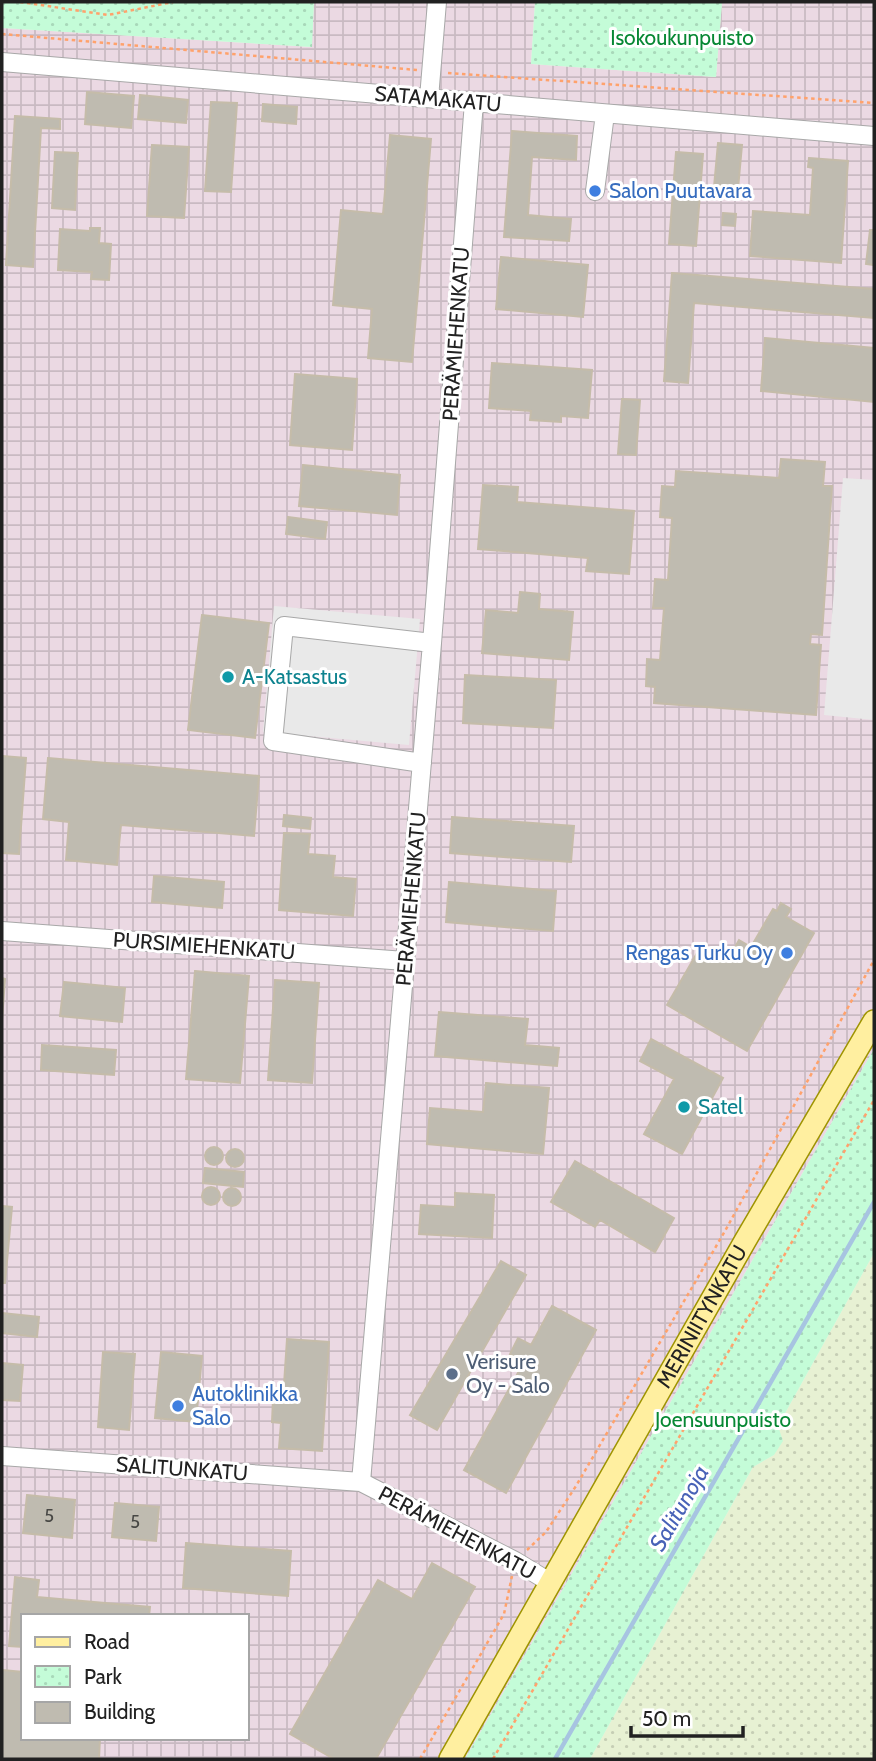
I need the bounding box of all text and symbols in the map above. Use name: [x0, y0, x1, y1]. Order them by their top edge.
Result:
park label: Isokoukunpuisto: [610, 25, 754, 50]
street label: SATAMAKATU: [374, 81, 502, 116]
place label: Salon Puutavara: [609, 178, 752, 203]
marker: Salon Puutavara: [587, 183, 603, 199]
street label: PERÄMIEHENKATU: [437, 246, 474, 422]
place label: A-Katsastus: [242, 664, 347, 689]
marker: A-Katsastus: [220, 669, 236, 685]
street label: PERÄMIEHENKATU: [390, 811, 431, 987]
street label: PURSIMIEHENKATU: [112, 927, 296, 964]
place label: Rengas Turku Oy: [625, 940, 773, 965]
marker: Rengas Turku Oy: [779, 945, 795, 961]
place label: Satel: [698, 1094, 743, 1119]
marker: Satel: [676, 1099, 692, 1115]
street label: MERINIITYNKATU: [651, 1241, 752, 1392]
place label: Verisure Oy - Salo: [466, 1349, 550, 1398]
marker: Verisure Oy - Salo: [444, 1366, 460, 1382]
place label: Autoklinikka Salo: [192, 1381, 298, 1430]
marker: Autoklinikka Salo: [170, 1398, 186, 1414]
park label: Joensuunpuisto: [654, 1407, 791, 1432]
street label: SALITUNKATU: [115, 1451, 249, 1486]
water label: Salitunoja: [643, 1460, 715, 1556]
street label: PERÄMIEHENKATU: [374, 1481, 540, 1585]
house number: 5: [44, 1505, 54, 1527]
house number: 5: [130, 1511, 140, 1533]
legend: [21, 1614, 248, 1740]
text: Road: [84, 1629, 130, 1654]
text: Park: [84, 1664, 122, 1689]
scale bar: [631, 1694, 743, 1738]
text: Building: [84, 1699, 156, 1724]
text: 50 m: [642, 1706, 691, 1731]

